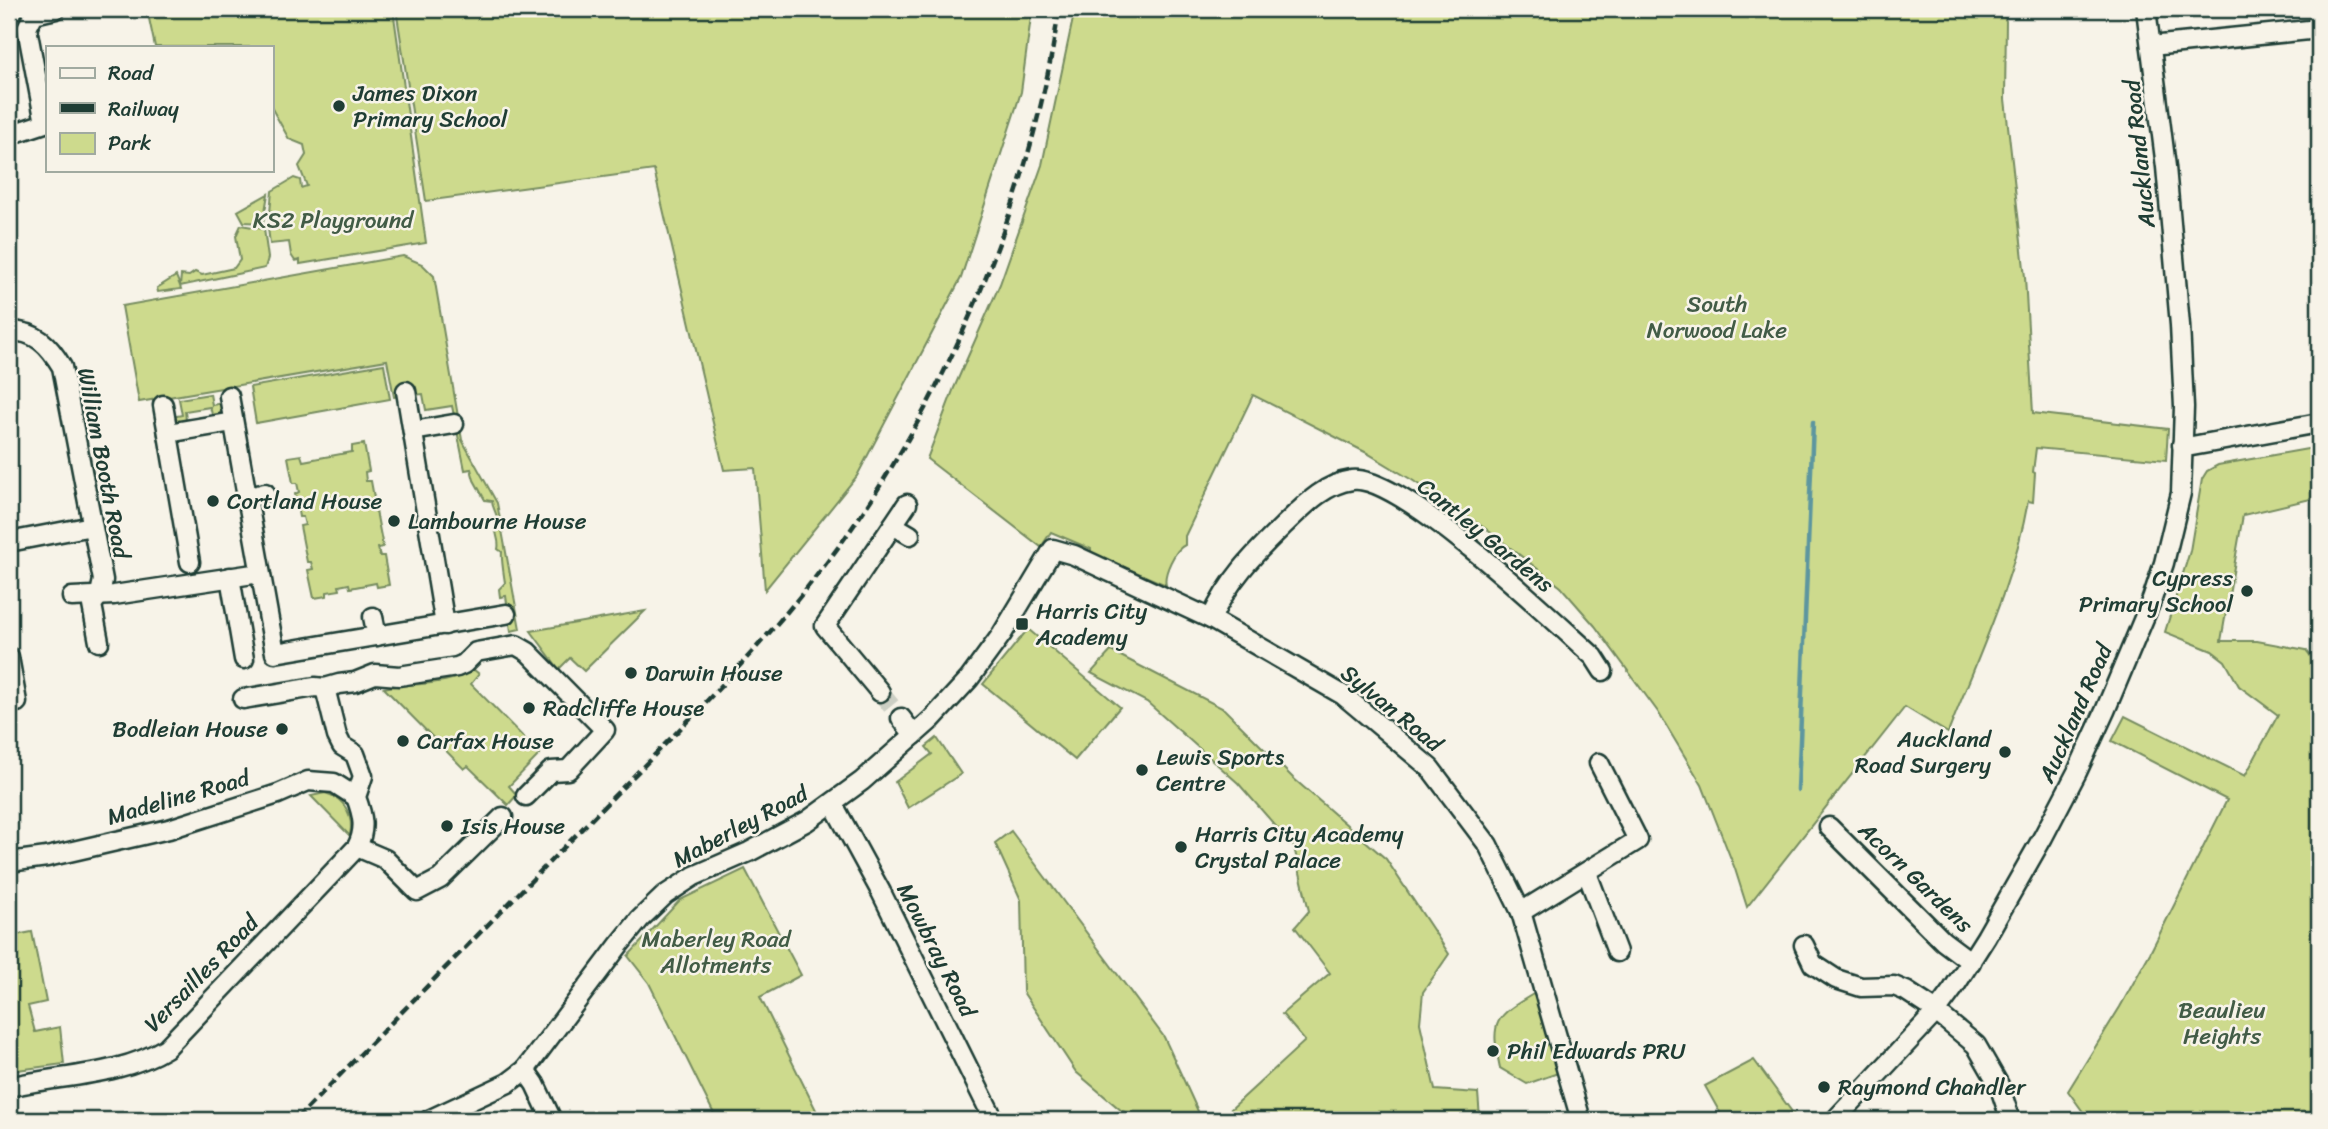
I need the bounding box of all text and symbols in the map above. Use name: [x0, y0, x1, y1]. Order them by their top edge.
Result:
legend: [46, 46, 273, 172]
text: Road: [108, 54, 155, 92]
place label: James Dixon Primary School: [352, 73, 508, 140]
street label: Auckland Road: [2111, 76, 2168, 231]
text: Railway: [108, 90, 179, 128]
marker: James Dixon Primary School: [331, 98, 347, 114]
text: Park: [108, 124, 151, 162]
park label: KS2 Playground: [253, 200, 415, 241]
park label: South Norwood Lake: [1647, 284, 1787, 351]
street label: William Booth Road: [65, 364, 142, 564]
street label: Cantley Gardens: [1408, 467, 1564, 604]
place label: Cortland House: [227, 481, 383, 522]
marker: Cortland House: [205, 493, 221, 509]
place label: Lambourne House: [408, 501, 587, 542]
marker: Lambourne House: [386, 513, 402, 529]
place label: Cypress Primary School: [2079, 558, 2233, 625]
marker: Cypress Primary School: [2239, 583, 2255, 599]
place label: Harris City Academy: [1035, 591, 1147, 658]
marker: Harris City Academy: [1014, 616, 1030, 632]
street label: Auckland Road: [2026, 635, 2125, 790]
place label: Darwin House: [645, 653, 783, 694]
street label: Sylvan Road: [1331, 654, 1454, 764]
marker: Darwin House: [623, 665, 639, 681]
place label: Radcliffe House: [543, 688, 704, 729]
marker: Radcliffe House: [521, 700, 537, 716]
place label: Bodleian House: [112, 709, 268, 750]
place label: Auckland Road Surgery: [1855, 719, 1993, 786]
marker: Bodleian House: [274, 721, 290, 737]
place label: Carfax House: [417, 721, 554, 762]
marker: Carfax House: [395, 733, 411, 749]
place label: Lewis Sports Centre: [1156, 737, 1285, 804]
marker: Auckland Road Surgery: [1997, 744, 2013, 760]
street label: Madeline Road: [102, 757, 256, 837]
marker: Lewis Sports Centre: [1134, 762, 1150, 778]
street label: Maberley Road: [665, 772, 817, 880]
place label: Isis House: [460, 806, 565, 847]
street label: Acorn Gardens: [1848, 811, 1983, 944]
place label: Harris City Academy Crystal Palace: [1195, 814, 1404, 881]
marker: Isis House: [439, 818, 455, 834]
marker: Harris City Academy Crystal Palace: [1173, 839, 1189, 855]
street label: Mowbray Road: [885, 876, 989, 1026]
street label: Versailles Road: [134, 903, 270, 1042]
park label: Maberley Road Allotments: [641, 919, 792, 986]
park label: Beaulieu Heights: [2178, 990, 2266, 1057]
place label: Phil Edwards PRU: [1507, 1031, 1686, 1072]
marker: Phil Edwards PRU: [1485, 1043, 1501, 1059]
place label: Raymond Chandler: [1838, 1067, 2027, 1108]
marker: Raymond Chandler: [1816, 1079, 1832, 1095]

